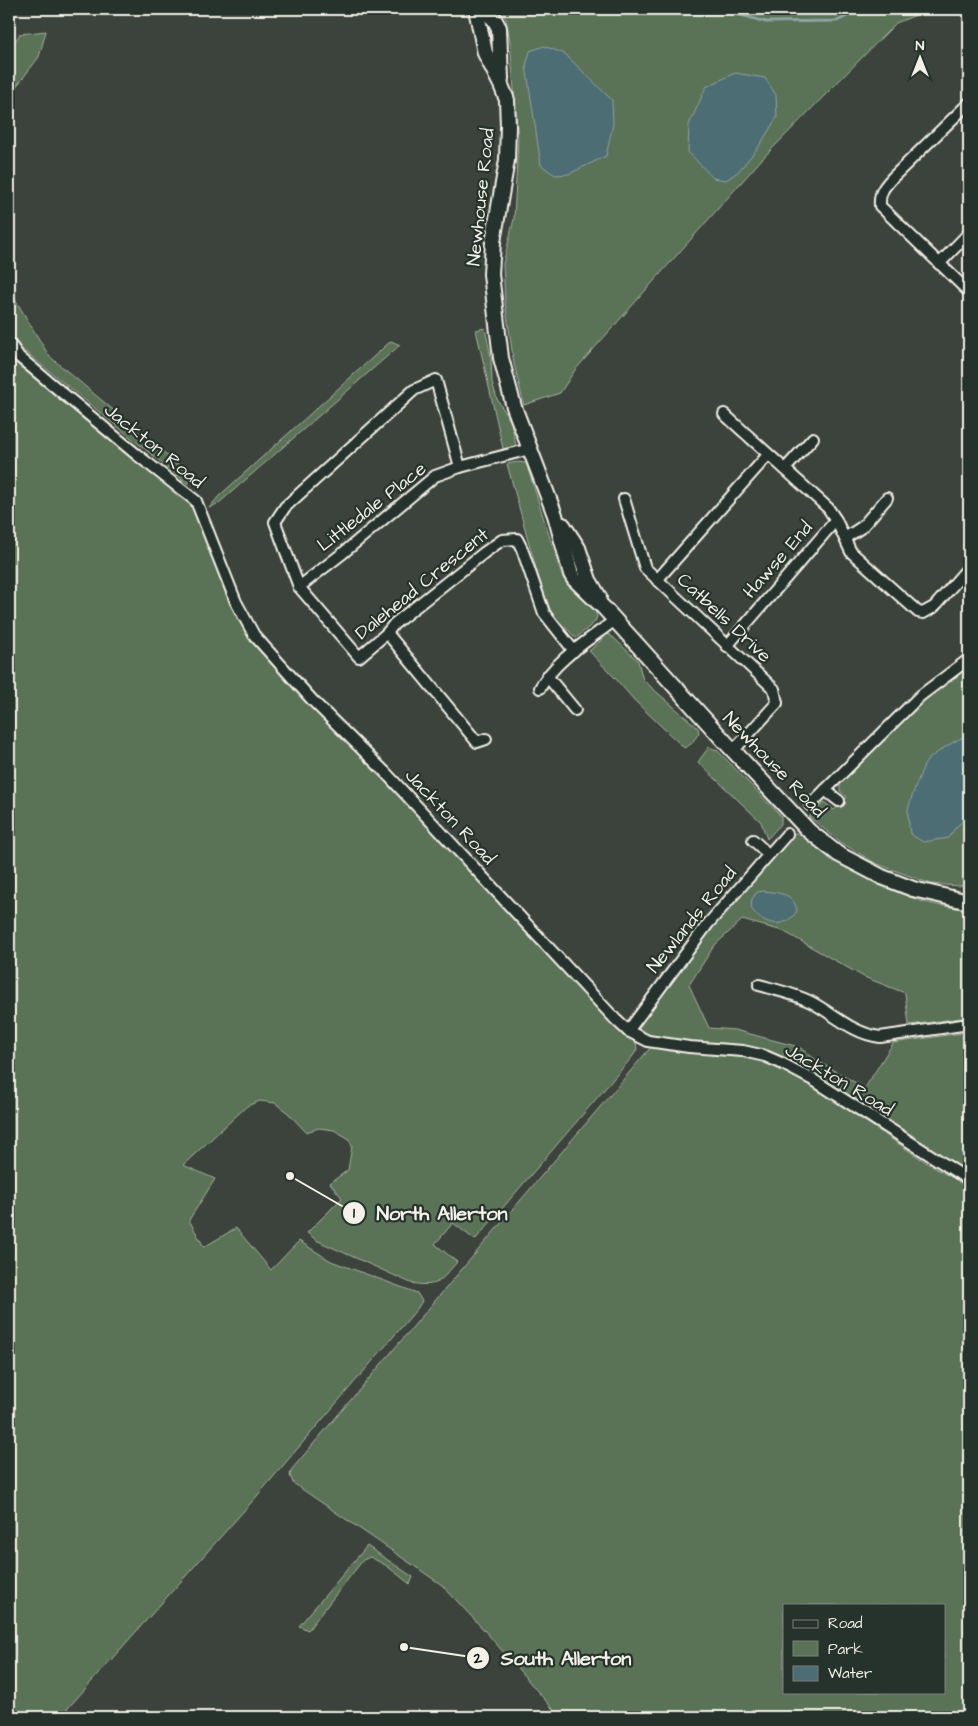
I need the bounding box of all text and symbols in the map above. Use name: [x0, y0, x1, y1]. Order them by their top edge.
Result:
north arrow: [896, 32, 946, 82]
text: N: [916, 36, 925, 56]
street label: Newhouse Road: [460, 127, 502, 267]
street label: Jackton Road: [98, 397, 210, 495]
street label: Littledale Place: [312, 456, 432, 558]
street label: Hawse End: [737, 515, 819, 604]
street label: Dalehead Crescent: [349, 521, 495, 646]
street label: Catbells Drive: [671, 567, 777, 669]
street label: Newhouse Road: [716, 706, 832, 824]
street label: Jackton Road: [398, 763, 502, 871]
street label: Newlands Road: [641, 861, 744, 979]
street label: Jackton Road: [780, 1037, 899, 1123]
callout: North Allerton: [342, 1195, 518, 1230]
text: North Allerton: [376, 1200, 508, 1228]
text: 1: [353, 1203, 355, 1224]
legend: [783, 1604, 946, 1694]
text: Road: [828, 1613, 863, 1634]
text: Park: [828, 1639, 863, 1660]
callout: South Allerton: [466, 1640, 642, 1675]
text: South Allerton: [500, 1645, 631, 1673]
text: 2: [473, 1648, 483, 1669]
text: Water: [828, 1663, 872, 1684]

